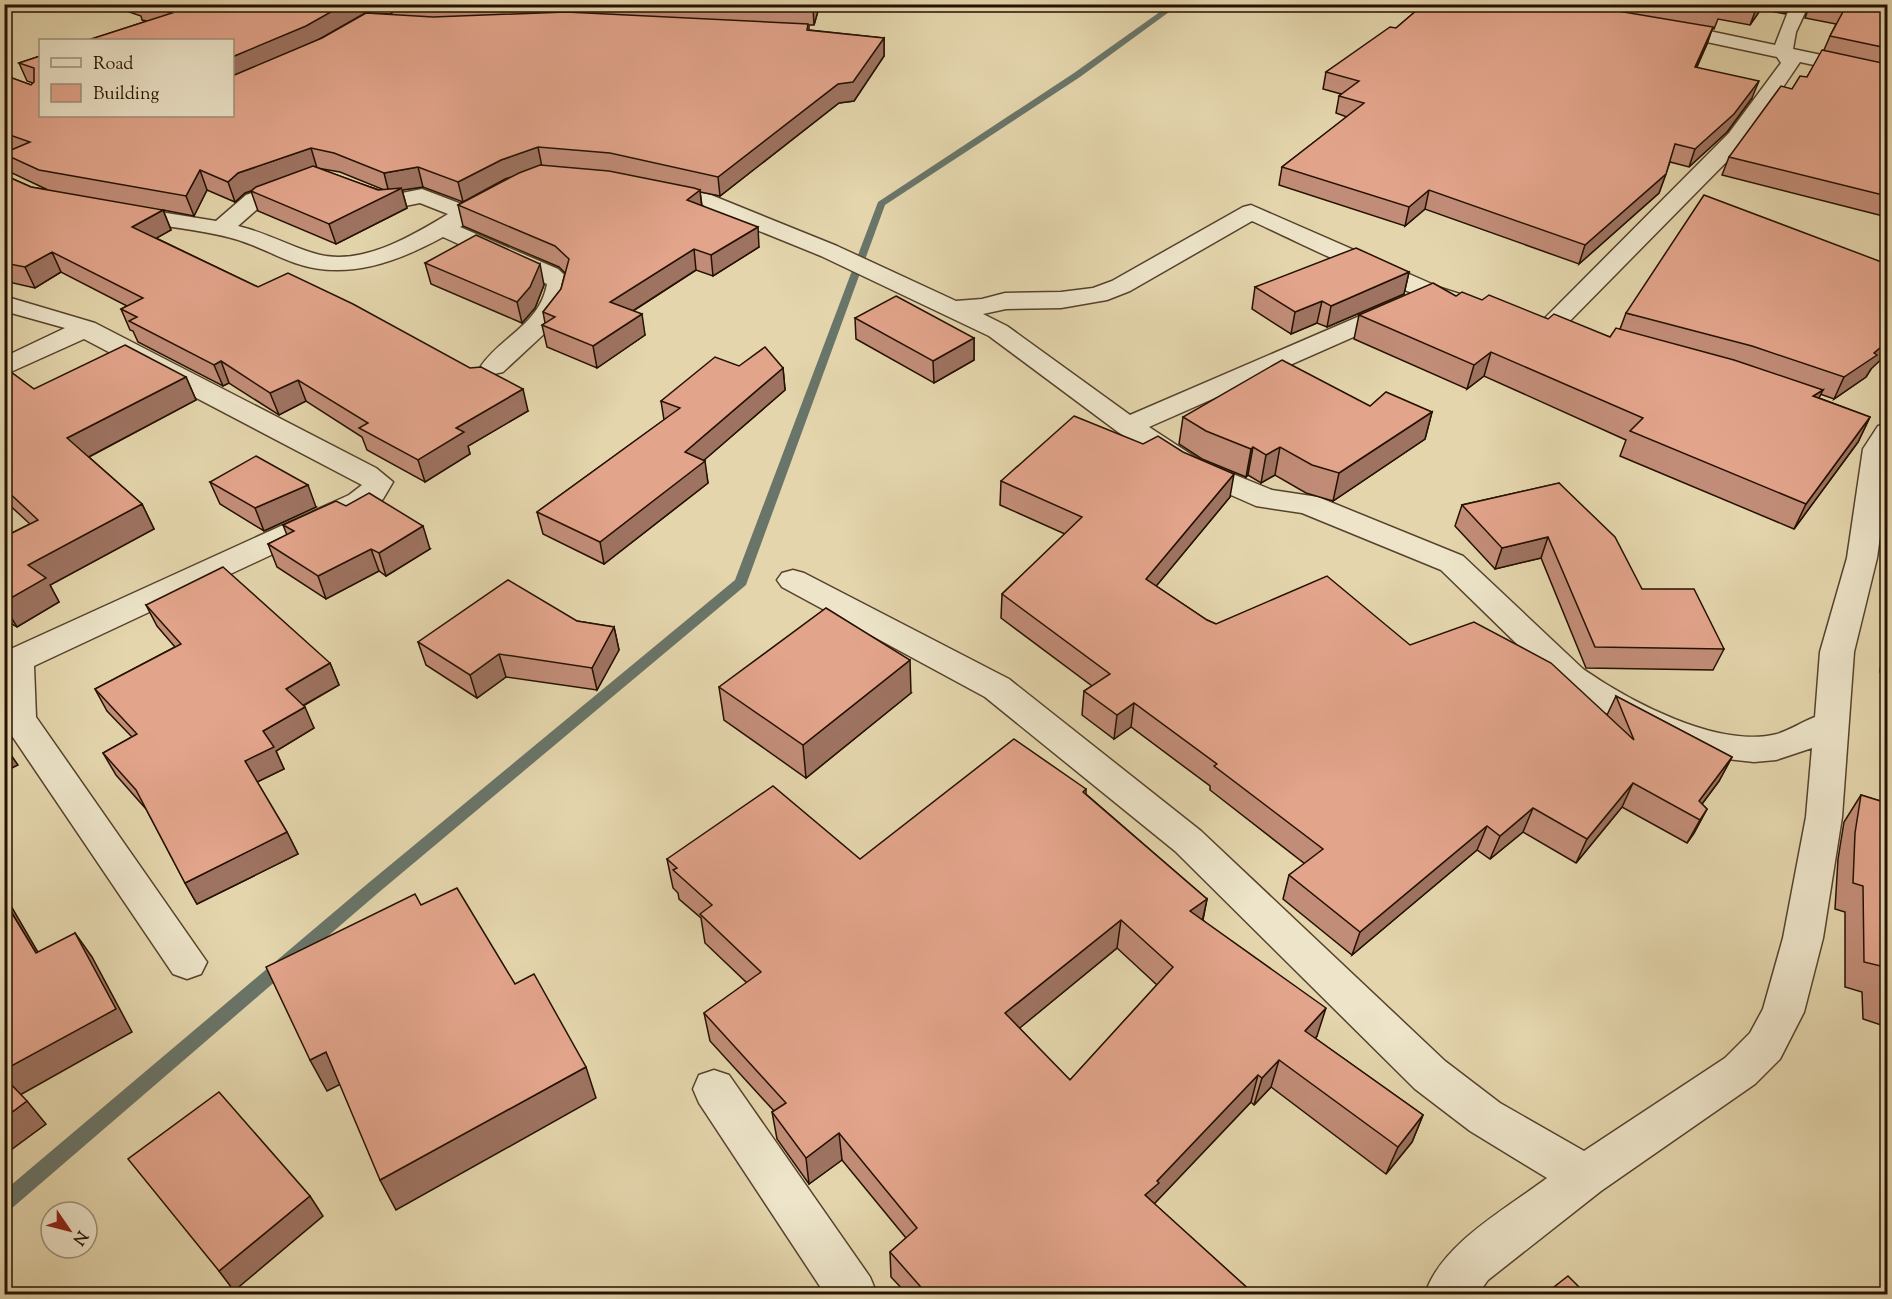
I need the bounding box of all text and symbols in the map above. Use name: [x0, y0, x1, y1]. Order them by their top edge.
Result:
legend: [39, 39, 234, 117]
text: Road: [93, 52, 133, 78]
text: Building: [93, 82, 159, 108]
north arrow: [39, 1200, 99, 1260]
text: N: [66, 1225, 92, 1249]

